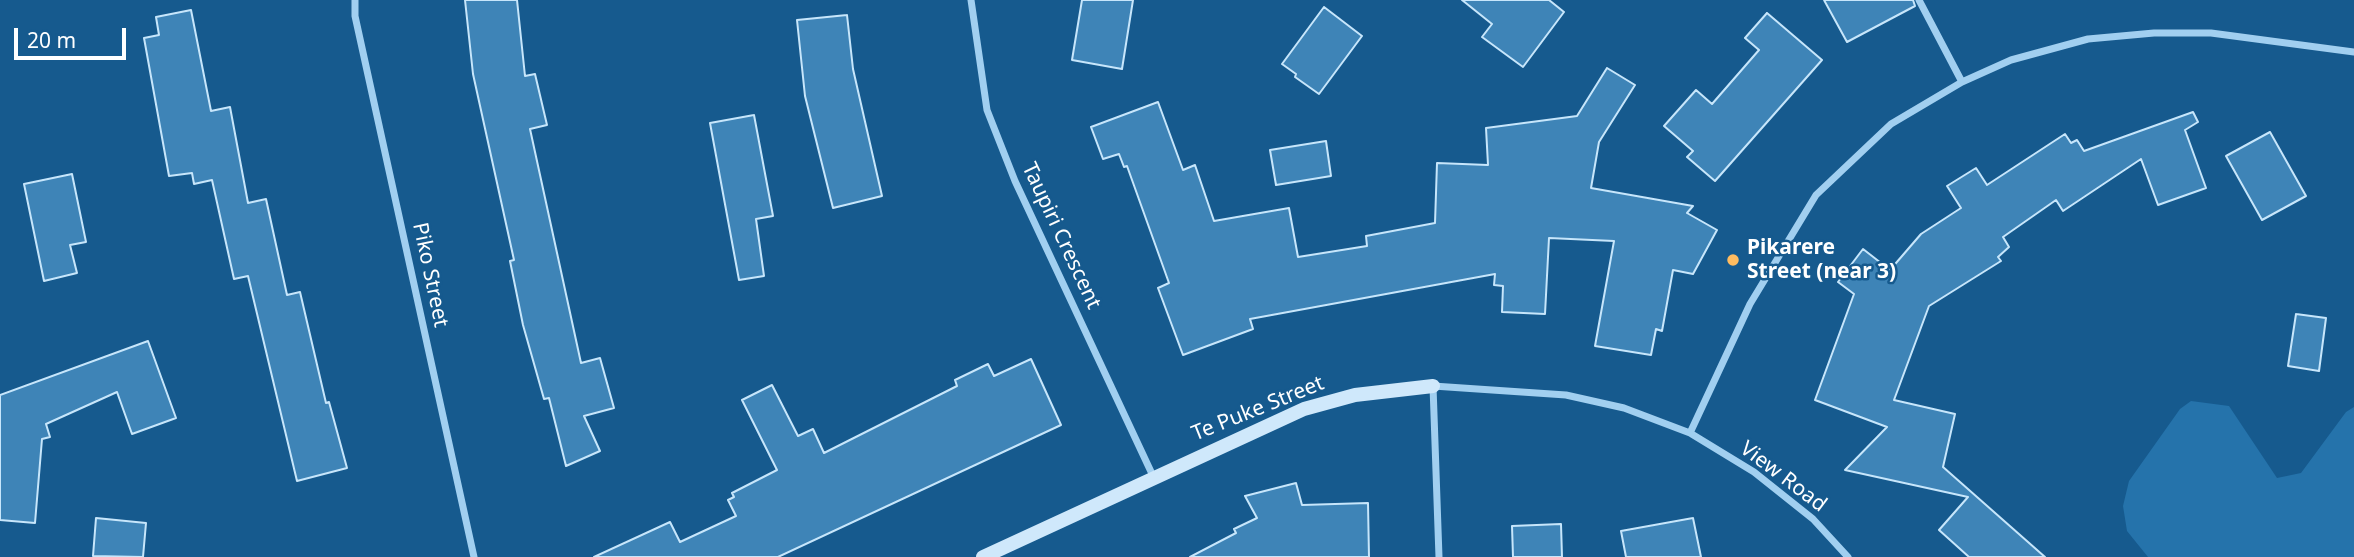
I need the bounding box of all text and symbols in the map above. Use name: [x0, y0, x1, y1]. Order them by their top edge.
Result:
scale bar: [18, 14, 130, 58]
text: 20 m: [27, 26, 76, 54]
street label: Taupiri Crescent: [1016, 159, 1106, 313]
street label: Piko Street: [407, 220, 453, 330]
place label: Pikarere Street (near 3): [1747, 235, 1896, 285]
marker: Pikarere Street (near 3): [1725, 252, 1741, 268]
street label: Te Puke Street: [1188, 371, 1328, 447]
street label: View Road: [1735, 436, 1831, 518]

